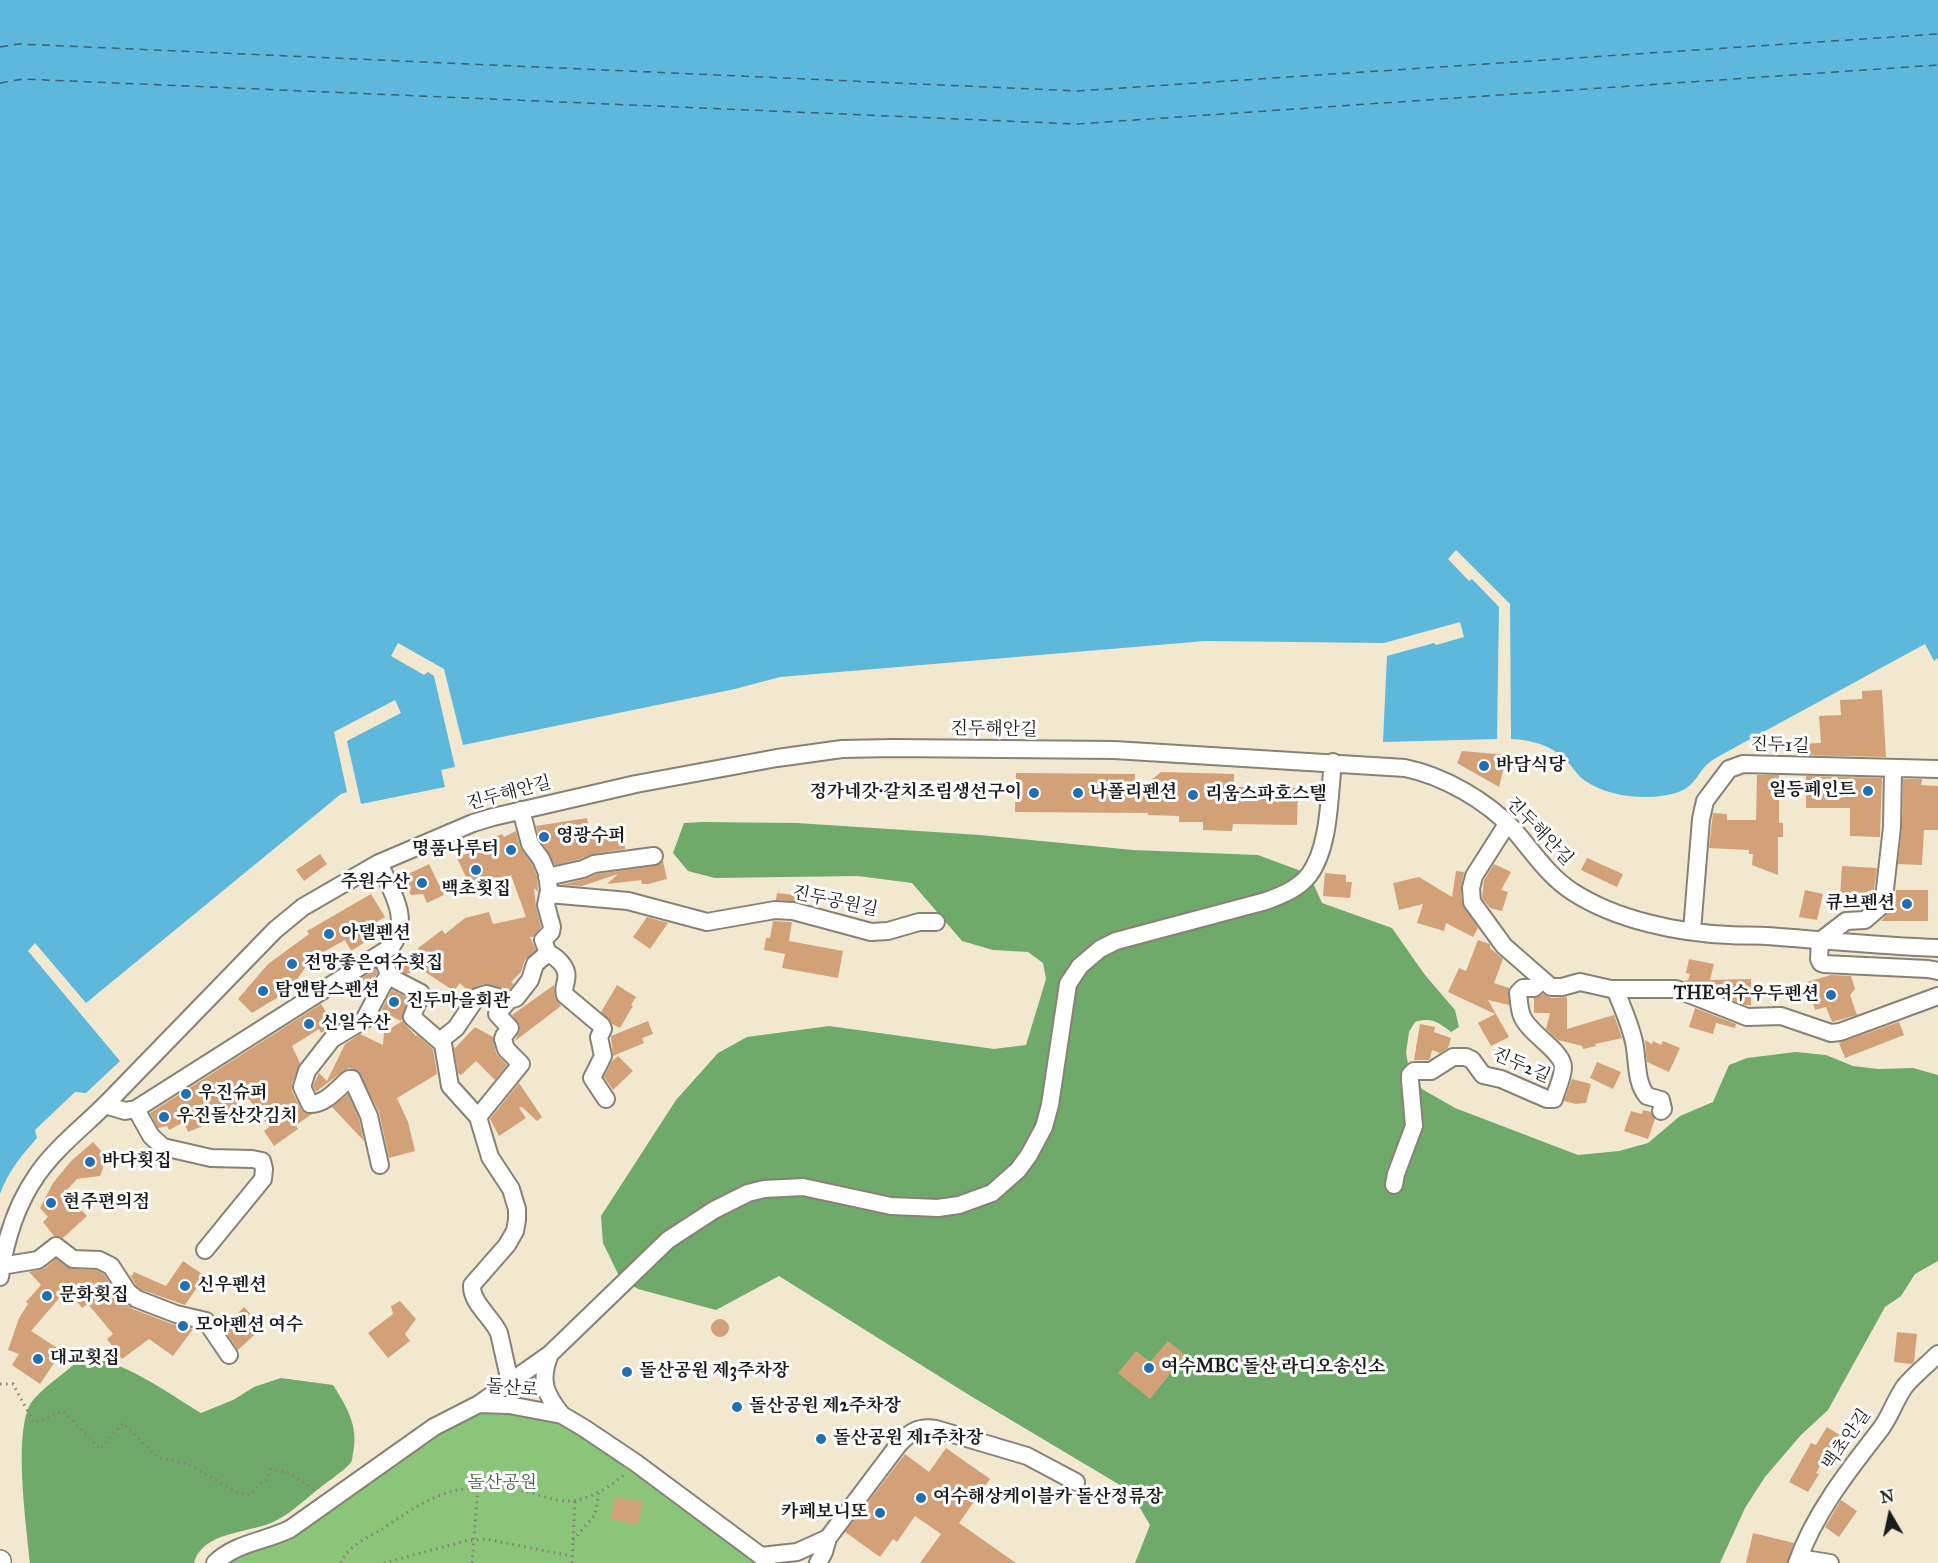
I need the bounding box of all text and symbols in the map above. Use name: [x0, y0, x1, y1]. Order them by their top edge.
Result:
street label: 진두해안길: [950, 718, 1038, 742]
street label: 진두1길: [1750, 734, 1810, 758]
place label: 바담식당: [1496, 755, 1566, 777]
marker: 바담식당: [1477, 759, 1491, 773]
street label: 진두해안길: [464, 772, 554, 816]
place label: 일등페인트: [1769, 780, 1856, 802]
place label: 정가네갓·갈치조림생선구이: [809, 782, 1022, 804]
place label: 나폴리펜션: [1090, 782, 1177, 804]
place label: 리움스파호스텔: [1205, 784, 1327, 806]
marker: 일등페인트: [1861, 784, 1875, 798]
marker: 정가네갓·갈치조림생선구이: [1027, 786, 1041, 800]
marker: 나폴리펜션: [1071, 786, 1085, 800]
marker: 리움스파호스텔: [1186, 788, 1200, 802]
street label: 진두해안길: [1501, 793, 1577, 871]
place label: 영광수퍼: [556, 826, 626, 848]
marker: 영광수퍼: [537, 830, 551, 844]
place label: 명품나루터: [412, 839, 499, 861]
marker: 명품나루터: [504, 843, 518, 857]
marker: 백초횟집: [469, 863, 483, 877]
place label: 주원수산: [340, 872, 410, 894]
marker: 주원수산: [415, 876, 429, 890]
place label: 백초횟집: [441, 879, 511, 901]
street label: 진두공원길: [790, 882, 880, 922]
place label: 큐브펜션: [1825, 893, 1895, 915]
marker: 큐브펜션: [1900, 897, 1914, 911]
place label: 아델펜션: [341, 923, 411, 945]
marker: 아델펜션: [322, 927, 336, 941]
place label: 전망좋은여수횟집: [304, 953, 443, 975]
marker: 전망좋은여수횟집: [285, 957, 299, 971]
place label: 탐앤탐스펜션: [275, 980, 379, 1002]
marker: 탐앤탐스펜션: [256, 984, 270, 998]
place label: THE여수우두펜션: [1674, 984, 1819, 1006]
marker: THE여수우두펜션: [1824, 988, 1838, 1002]
place label: 진두마을회관: [406, 991, 510, 1013]
marker: 진두마을회관: [387, 995, 401, 1009]
place label: 신일수산: [321, 1013, 391, 1035]
marker: 신일수산: [302, 1017, 316, 1031]
street label: 진두2길: [1489, 1044, 1553, 1088]
place label: 우진슈퍼: [198, 1083, 268, 1105]
marker: 우진슈퍼: [179, 1087, 193, 1101]
place label: 우진돌산갓김치: [176, 1106, 298, 1128]
marker: 우진돌산갓김치: [157, 1110, 171, 1124]
place label: 바다횟집: [102, 1151, 172, 1173]
marker: 바다횟집: [83, 1155, 97, 1169]
place label: 현주편의점: [63, 1192, 150, 1214]
marker: 현주편의점: [44, 1196, 58, 1210]
place label: 신우펜션: [197, 1275, 267, 1297]
marker: 신우펜션: [178, 1279, 192, 1293]
place label: 문화횟집: [59, 1285, 129, 1307]
marker: 문화횟집: [40, 1289, 54, 1303]
place label: 모아펜션 여수: [195, 1315, 303, 1337]
marker: 모아펜션 여수: [176, 1319, 190, 1333]
place label: 대교횟집: [50, 1348, 120, 1370]
marker: 대교횟집: [31, 1352, 45, 1366]
place label: 여수MBC 돌산 라디오송신소: [1161, 1357, 1385, 1379]
place label: 돌산공원 제3주차장: [639, 1361, 789, 1383]
marker: 여수MBC 돌산 라디오송신소: [1142, 1361, 1156, 1375]
marker: 돌산공원 제3주차장: [620, 1365, 634, 1379]
street label: 돌산로: [485, 1376, 539, 1402]
place label: 돌산공원 제2주차장: [749, 1396, 901, 1418]
marker: 돌산공원 제2주차장: [730, 1400, 744, 1414]
street label: 백초안길: [1818, 1405, 1876, 1475]
place label: 돌산공원 제1주차장: [833, 1428, 983, 1450]
marker: 돌산공원 제1주차장: [814, 1432, 828, 1446]
park label: 돌산공원: [467, 1473, 537, 1495]
north arrow: [1860, 1485, 1920, 1545]
text: N: [1879, 1486, 1895, 1507]
place label: 여수해상케이블카 돌산정류장: [933, 1487, 1163, 1509]
marker: 여수해상케이블카 돌산정류장: [914, 1491, 928, 1505]
place label: 카페보니또: [781, 1502, 868, 1524]
marker: 카페보니또: [873, 1506, 887, 1520]

